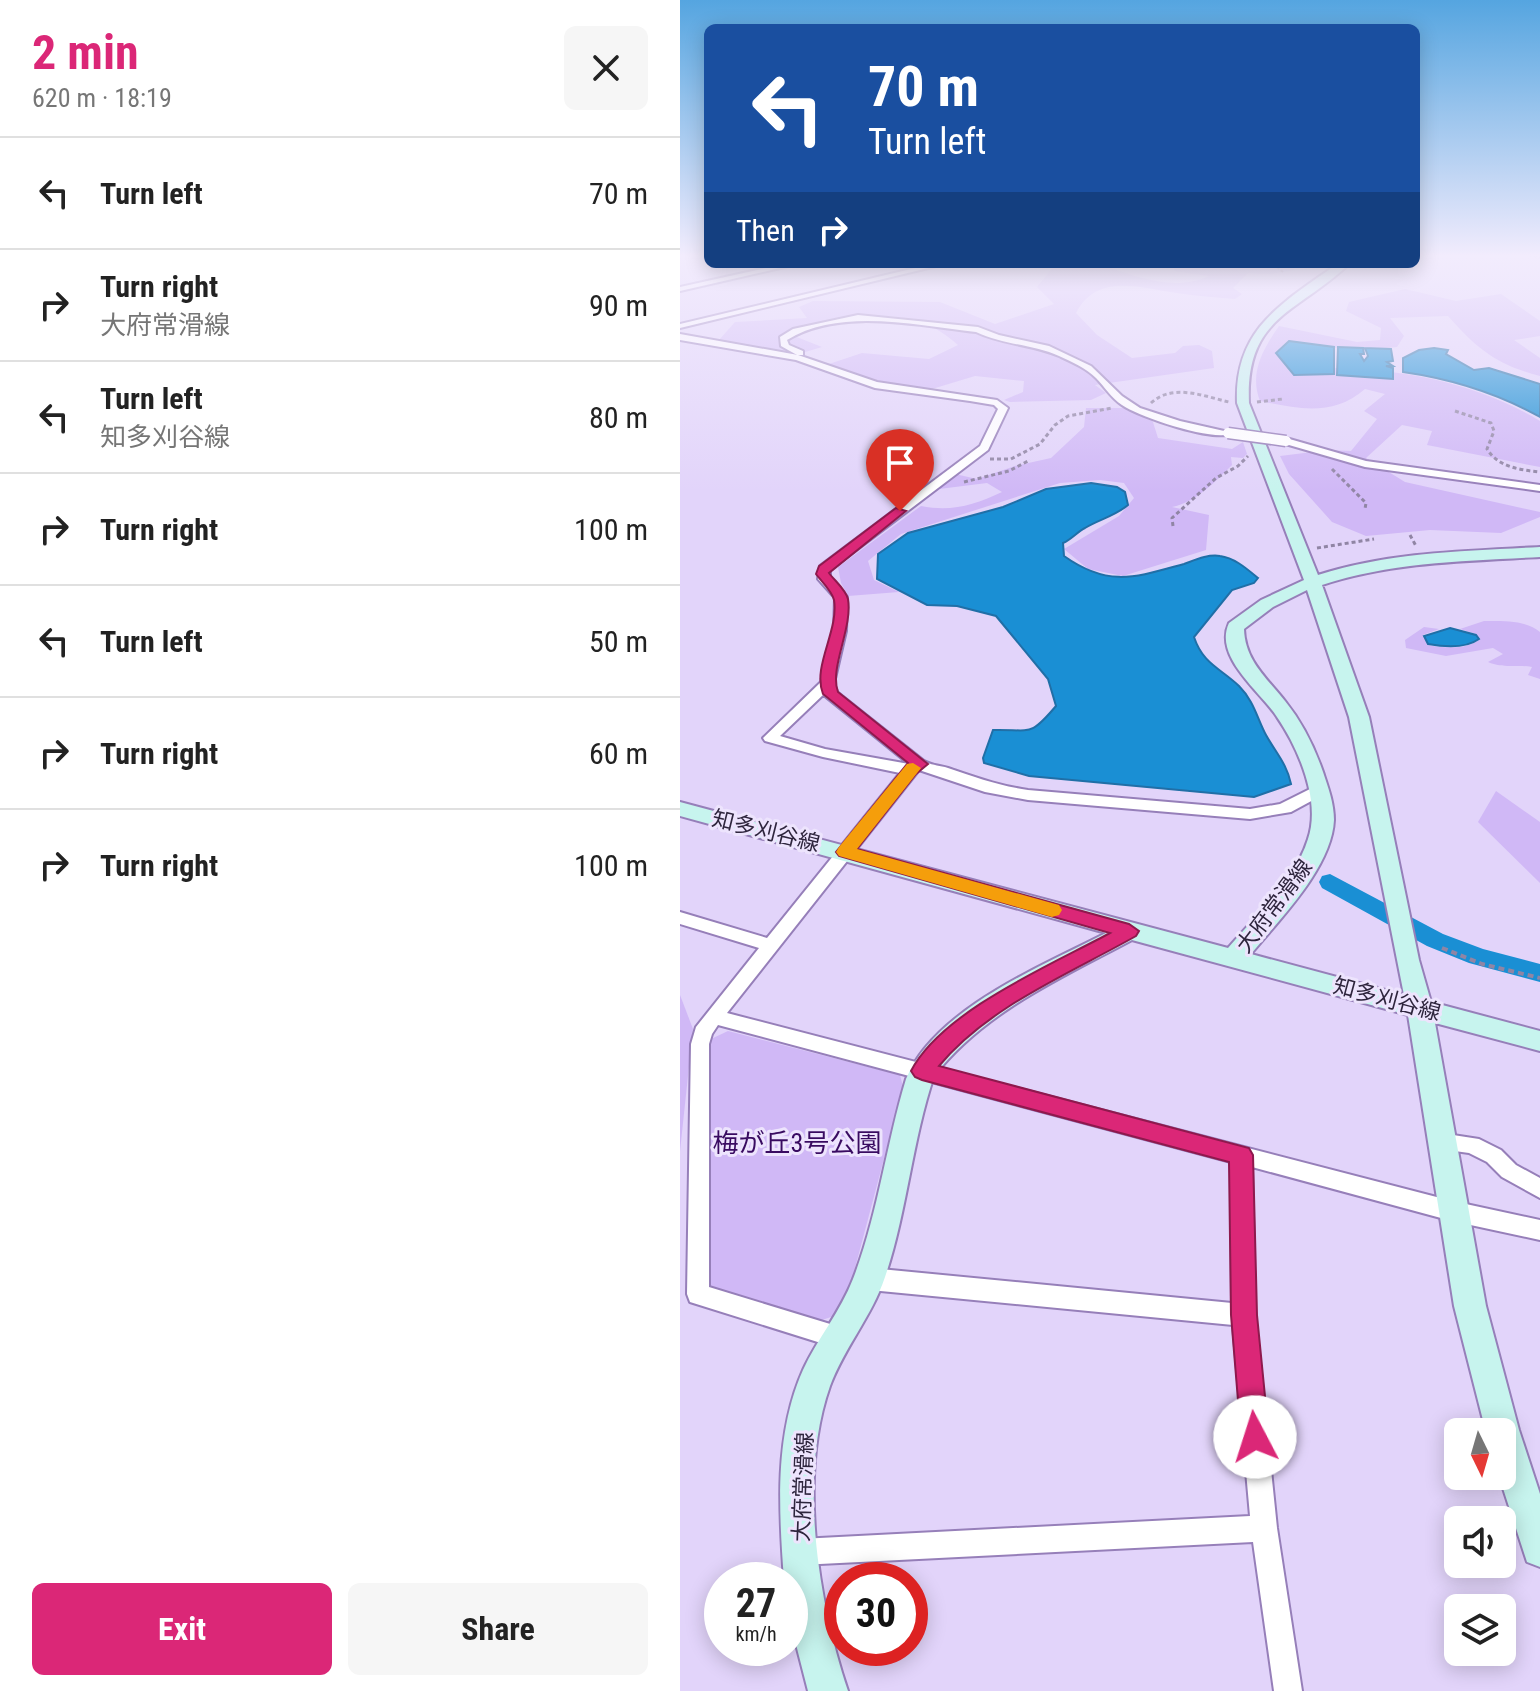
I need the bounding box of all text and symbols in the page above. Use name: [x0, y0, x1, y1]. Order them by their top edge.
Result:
text: 2 min: [32, 24, 139, 81]
button: close: [564, 26, 648, 110]
text: 70 m: [868, 54, 979, 120]
icon: left: [736, 56, 840, 160]
text: 620 m · 18:19: [32, 83, 172, 113]
text: Turn left: [868, 121, 986, 163]
icon: left: [32, 171, 76, 215]
text: Turn left: [100, 176, 203, 211]
text: 70 m: [589, 176, 648, 211]
icon: right: [811, 208, 855, 252]
text: Then: [736, 213, 795, 248]
text: Turn right: [100, 269, 218, 304]
icon: right: [32, 283, 76, 327]
text: 90 m: [589, 288, 648, 323]
text: 大府常滑線: [100, 310, 230, 340]
text: Turn left: [100, 381, 203, 416]
icon: left: [32, 395, 76, 439]
text: 80 m: [589, 400, 648, 435]
text: 知多刈谷線: [100, 422, 230, 452]
pin: [866, 429, 934, 511]
icon: arrive: [878, 441, 922, 485]
icon: right: [32, 507, 76, 551]
text: Turn right: [100, 512, 218, 547]
text: 100 m: [574, 512, 648, 547]
icon: left: [32, 619, 76, 663]
text: Turn left: [100, 624, 203, 659]
text: 50 m: [589, 624, 648, 659]
icon: right: [32, 731, 76, 775]
text: Turn right: [100, 736, 218, 771]
text: 60 m: [589, 736, 648, 771]
street label: 知多刈谷線: [710, 806, 822, 856]
icon: right: [32, 843, 76, 887]
text: Turn right: [100, 848, 218, 883]
text: 100 m: [574, 848, 648, 883]
street label: 大府常滑線: [1231, 855, 1317, 957]
street label: 知多刈谷線: [1331, 973, 1443, 1025]
park label: 梅が丘3号公園: [713, 1128, 881, 1158]
position arrow: [1213, 1395, 1297, 1479]
north arrow: [1444, 1418, 1516, 1490]
map controls: [1444, 1418, 1516, 1666]
street label: 大府常滑線: [789, 1432, 817, 1542]
button: sound: [1444, 1506, 1516, 1578]
speed limit sign: 30: [824, 1562, 928, 1666]
text: 27: [736, 1580, 776, 1627]
button: Exit: [32, 1583, 332, 1675]
button: Share: [348, 1583, 648, 1675]
button: layers: [1444, 1594, 1516, 1666]
text: km/h: [735, 1622, 777, 1646]

